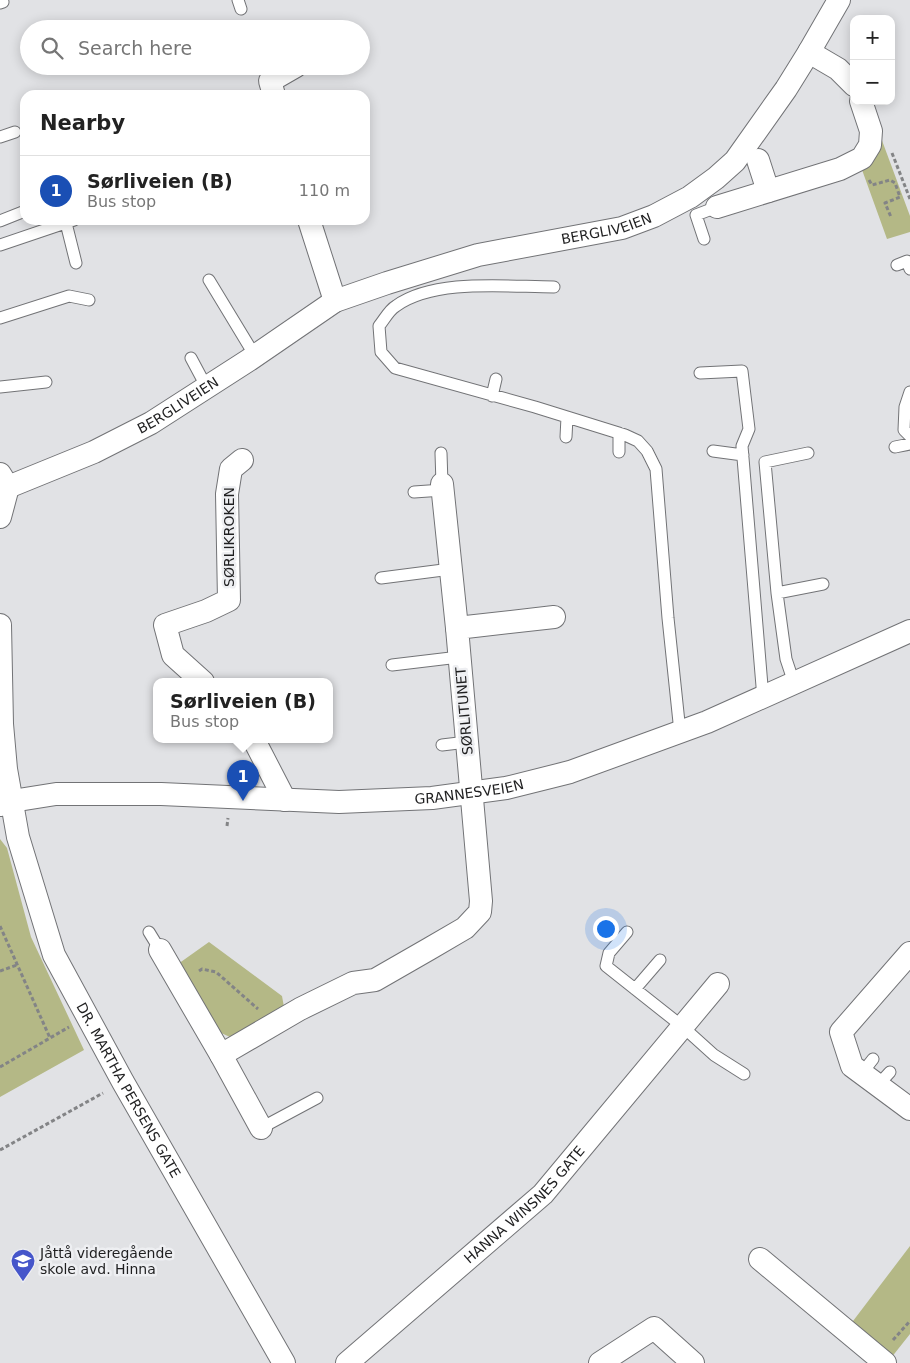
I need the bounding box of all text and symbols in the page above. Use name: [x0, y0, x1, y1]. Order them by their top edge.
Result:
map controls: [850, 15, 895, 105]
button: +: [850, 15, 895, 60]
search box: [20, 20, 370, 75]
icon: search: [38, 34, 66, 62]
text: Search here: [78, 37, 192, 59]
button: −: [850, 60, 895, 105]
text: Nearby: [40, 111, 125, 135]
text: Sørliveien (B): [87, 170, 233, 192]
text: 1: [50, 181, 62, 200]
text: 110 m: [299, 181, 350, 200]
text: Bus stop: [87, 192, 156, 211]
street label: BERGLIVEIEN: [560, 210, 654, 247]
street label: BERGLIVEIEN: [135, 374, 221, 437]
street label: SØRLIKROKEN: [221, 487, 237, 587]
street label: SØRLITUNET: [452, 666, 476, 756]
popup: [153, 678, 333, 743]
text: Sørliveien (B): [170, 690, 316, 712]
text: Bus stop: [170, 712, 239, 731]
pin: 1: [227, 760, 259, 801]
street label: GRANNESVEIEN: [414, 776, 525, 807]
your location: [593, 916, 619, 942]
street label: DR. MARTHA PERSENS GATE: [73, 1000, 184, 1180]
street label: HANNA WINSNES GATE: [461, 1143, 588, 1267]
place label: Jåttå videregående skole avd. Hinna: [39, 1245, 173, 1277]
school or university icon: Jåttå videregående skole avd. Hinna: [10, 1248, 36, 1282]

